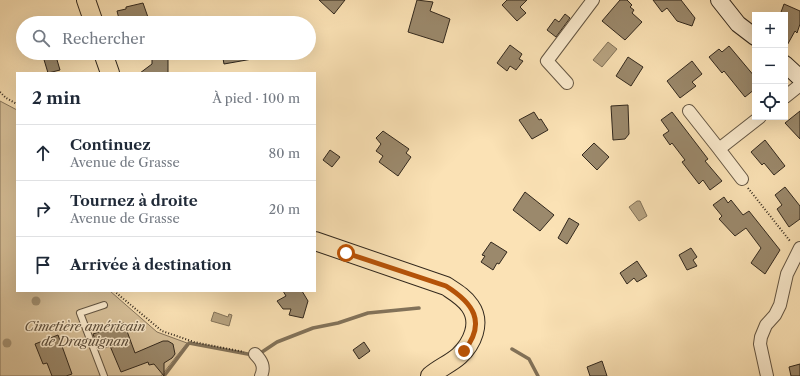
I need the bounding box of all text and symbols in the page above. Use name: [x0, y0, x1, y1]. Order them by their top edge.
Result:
map controls: [752, 12, 788, 120]
button: +: [752, 12, 788, 48]
search box: [16, 16, 316, 60]
icon: search: [30, 27, 52, 49]
text: Rechercher: [62, 29, 145, 48]
button: −: [752, 48, 788, 84]
button: locate: [752, 84, 788, 120]
text: 2 min: [32, 88, 81, 108]
text: À pied · 100 m: [212, 90, 300, 106]
text: Continuez: [70, 135, 151, 154]
icon: ahead: [32, 142, 54, 164]
text: 80 m: [268, 145, 300, 161]
text: Avenue de Grasse: [70, 154, 180, 170]
text: Tournez à droite: [70, 191, 198, 210]
icon: right: [32, 198, 54, 220]
text: 20 m: [269, 201, 300, 217]
text: Avenue de Grasse: [70, 210, 180, 226]
route start: [337, 244, 355, 262]
icon: arrive: [32, 254, 54, 276]
text: Arrivée à destination: [70, 255, 232, 274]
park label: Cimetière américain de Draguignan: [25, 318, 146, 349]
route end: [455, 342, 473, 360]

